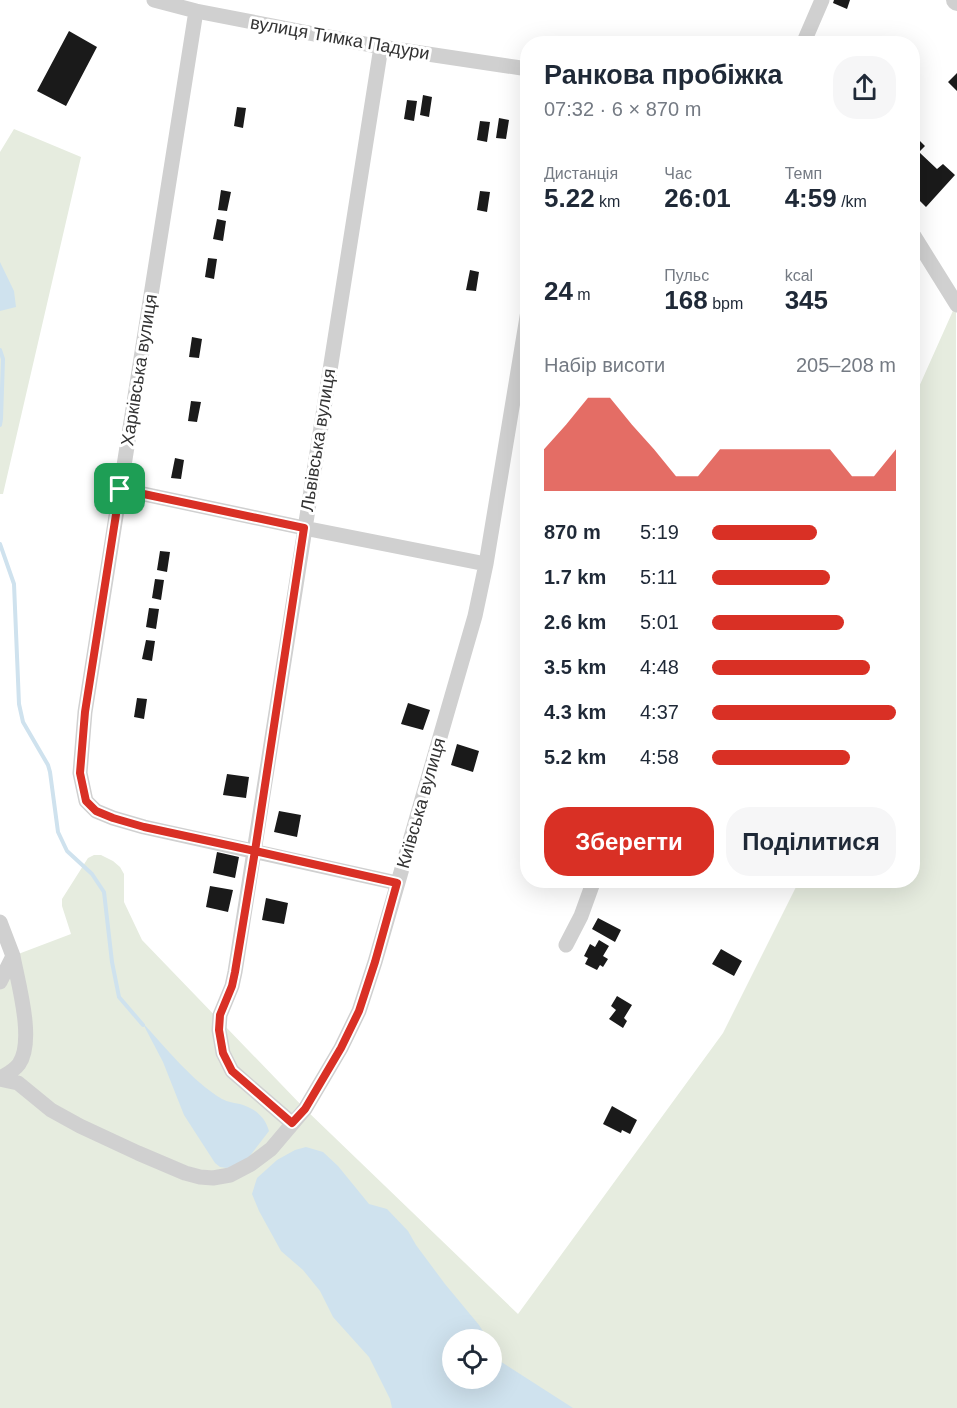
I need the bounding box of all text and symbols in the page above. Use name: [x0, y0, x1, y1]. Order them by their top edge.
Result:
street label: вулиця Тимка Падури: [249, 12, 431, 64]
button: share: [833, 56, 896, 119]
text: Ранкова пробіжка: [544, 60, 783, 90]
text: 07:32 · 6 × 870 m: [544, 98, 701, 120]
text: Дистанція: [544, 165, 618, 182]
text: Час: [664, 165, 692, 182]
text: Темп: [785, 165, 822, 182]
text: 5.22: [544, 183, 595, 213]
text: 26:01: [664, 183, 731, 213]
text: 4:59: [785, 183, 837, 213]
text: km: [595, 193, 620, 210]
text: /km: [837, 193, 867, 210]
text: Пульс: [664, 267, 709, 284]
text: kcal: [785, 267, 813, 284]
text: 24: [544, 276, 573, 306]
text: 168: [664, 285, 708, 315]
text: 345: [785, 285, 828, 315]
text: m: [573, 286, 591, 303]
street label: Харківська вулиця: [117, 293, 161, 447]
text: bpm: [708, 295, 743, 312]
text: Набір висоти: [544, 354, 665, 376]
text: 205–208 m: [796, 354, 896, 376]
street label: Львівська вулиця: [297, 367, 339, 513]
pin: [94, 463, 145, 514]
icon: arrive: [103, 472, 136, 505]
text: 870 m: [544, 521, 601, 543]
text: 5:19: [640, 521, 679, 543]
text: 1.7 km: [544, 566, 606, 588]
text: 5:11: [640, 566, 677, 588]
text: 2.6 km: [544, 611, 606, 633]
text: 5:01: [640, 611, 679, 633]
text: 3.5 km: [544, 656, 606, 678]
text: 4:48: [640, 656, 679, 678]
text: 4.3 km: [544, 701, 606, 723]
text: 4:37: [640, 701, 679, 723]
street label: Київська вулиця: [393, 735, 449, 871]
text: 5.2 km: [544, 746, 606, 768]
text: 4:58: [640, 746, 679, 768]
button: Зберегти: [544, 807, 714, 876]
button: Поділитися: [726, 807, 896, 876]
map controls: [442, 1329, 502, 1389]
button: locate: [442, 1329, 502, 1389]

